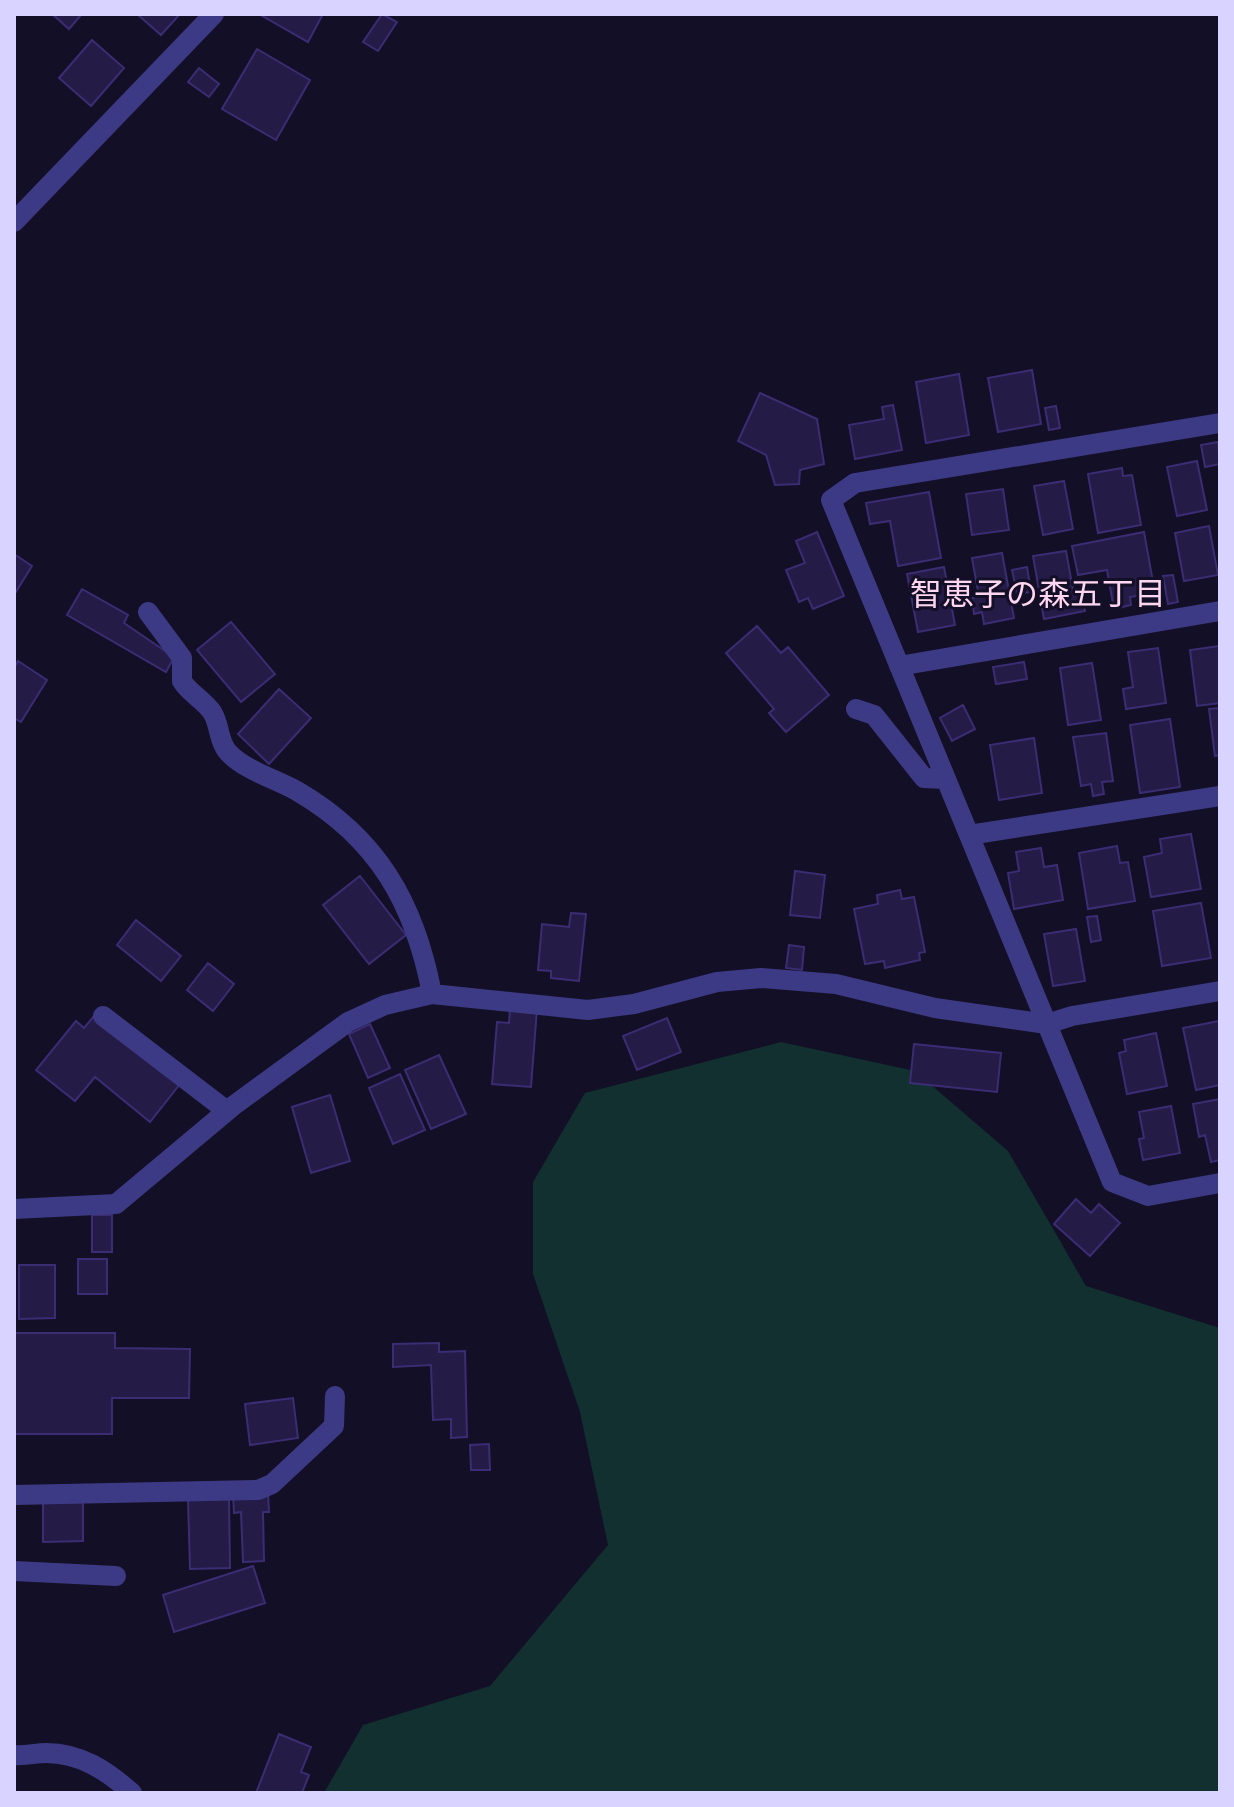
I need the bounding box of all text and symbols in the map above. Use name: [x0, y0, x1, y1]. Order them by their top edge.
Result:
district label: 智恵子の森五丁目: [910, 574, 1166, 613]

